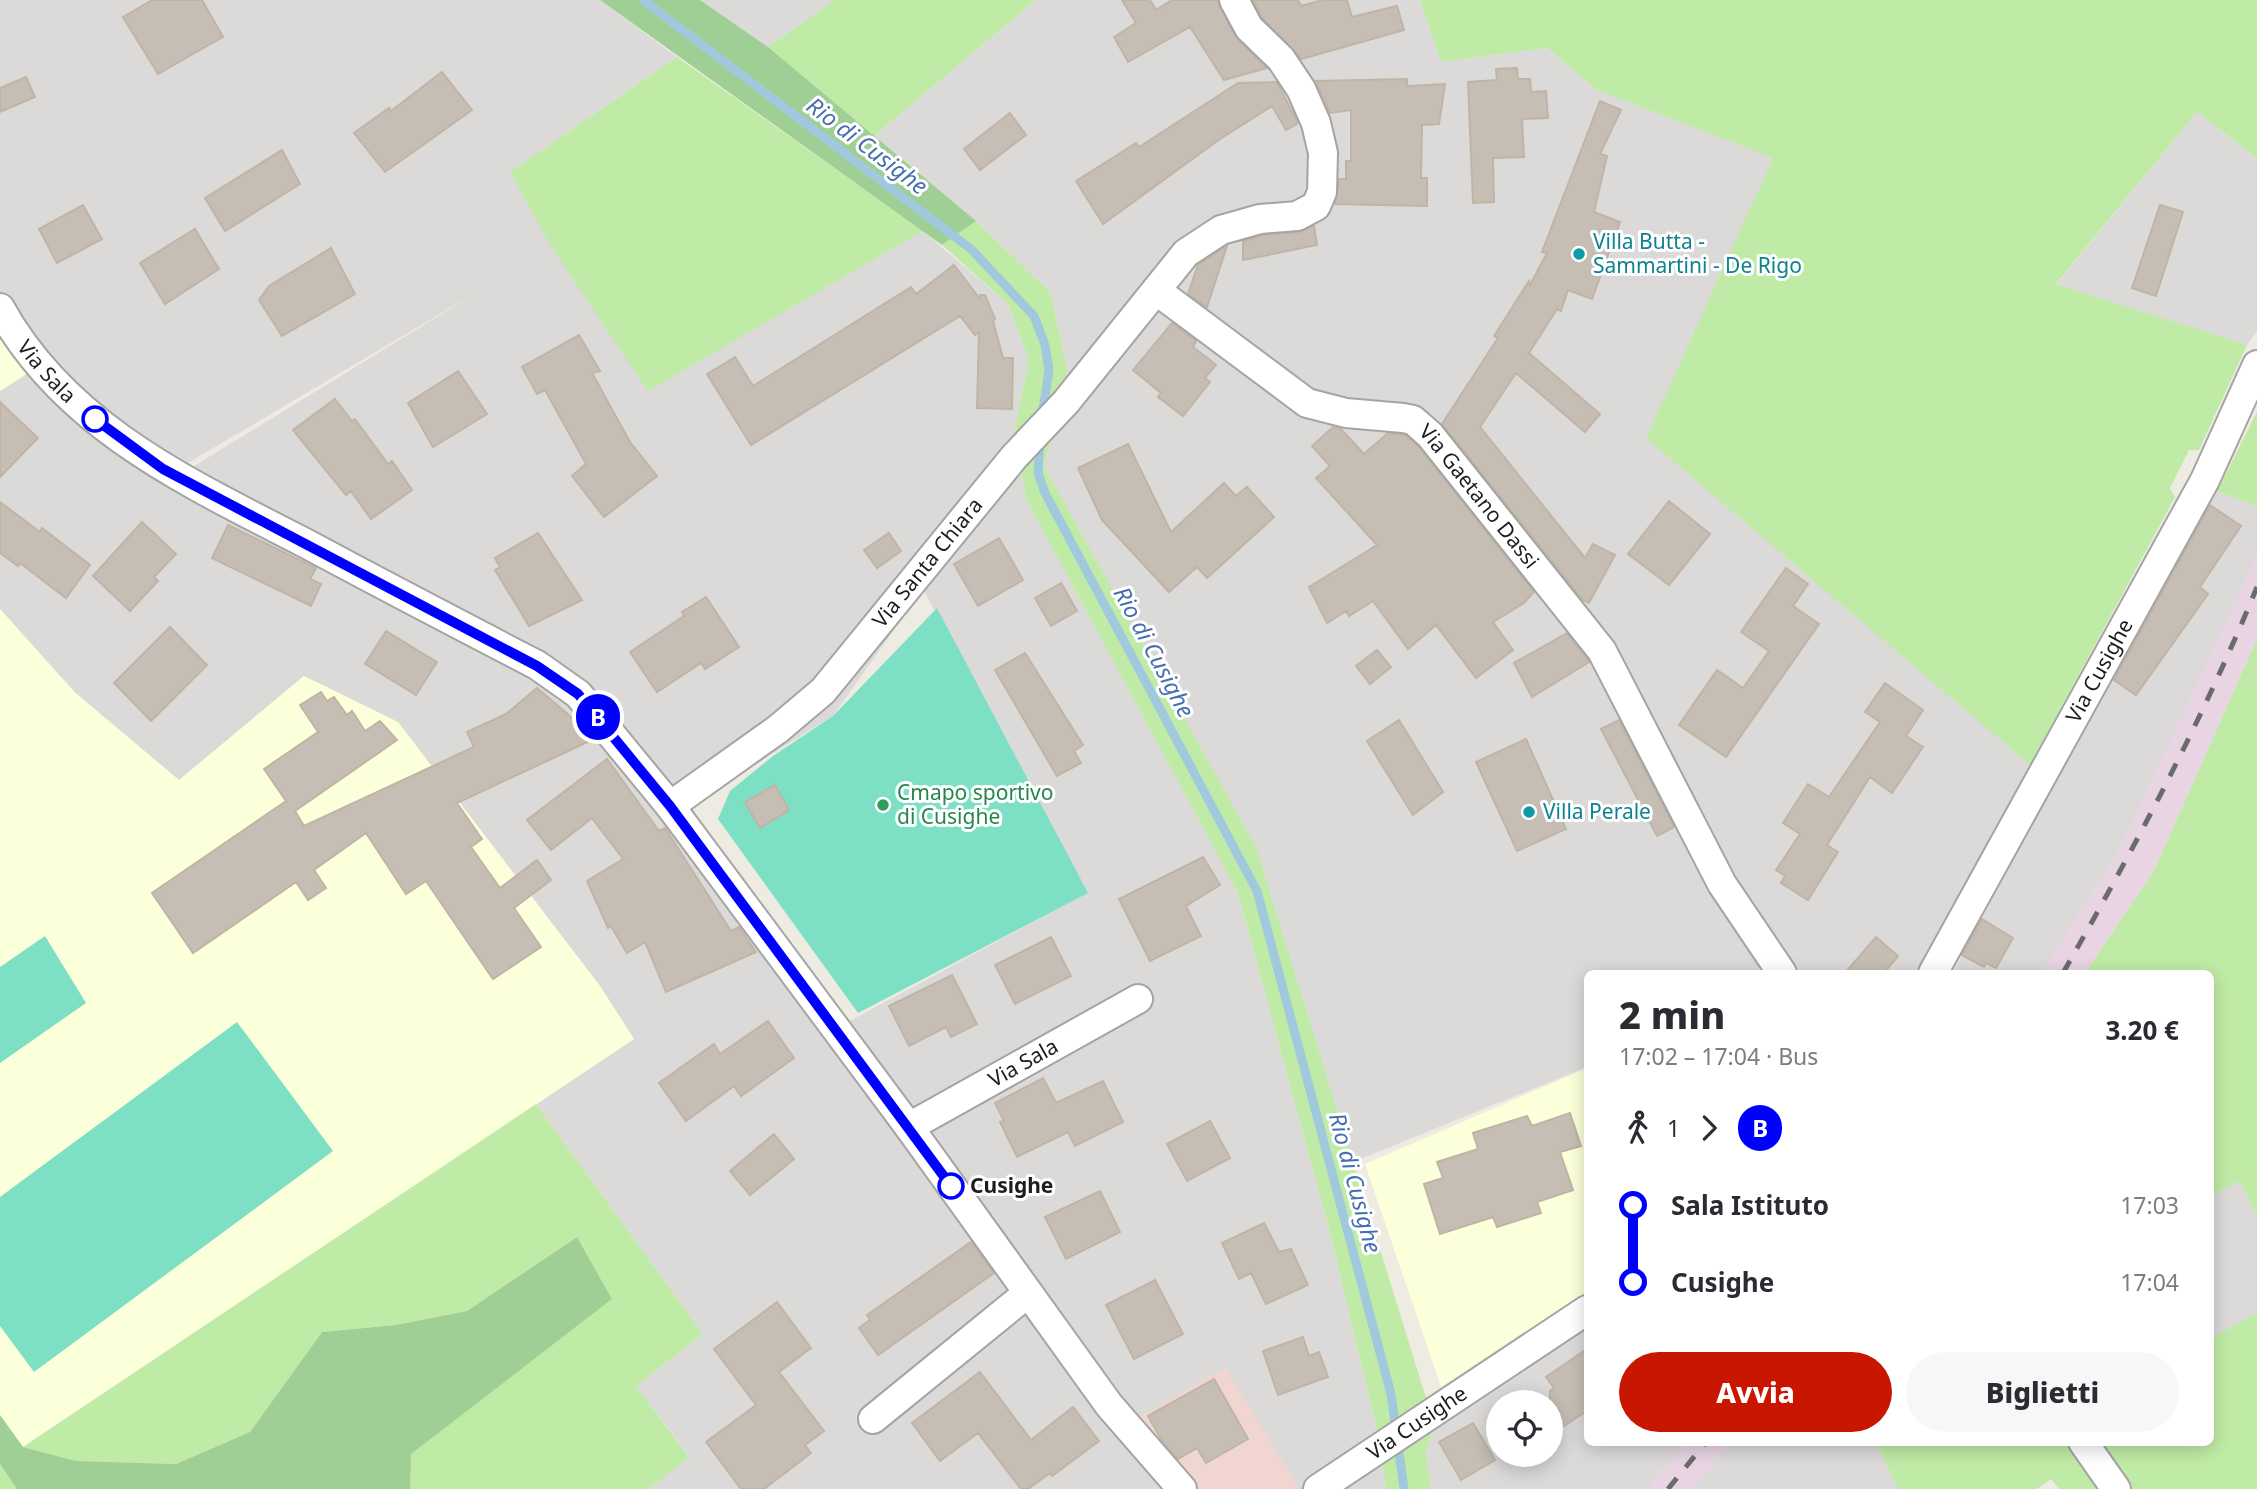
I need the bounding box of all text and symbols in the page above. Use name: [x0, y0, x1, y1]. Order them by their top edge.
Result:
water label: Rio di Cusighe: [800, 89, 935, 201]
place label: Villa Butta - Sammartini - De Rigo: [1593, 227, 1802, 279]
marker: Villa Butta - Sammartini - De Rigo: [1571, 246, 1587, 262]
street label: Via Sala: [11, 334, 83, 409]
unlabelled marker: [82, 406, 108, 432]
street label: Via Gaetano Dassi: [1414, 417, 1546, 574]
street label: Via Santa Chiara: [865, 491, 988, 633]
water label: Rio di Cusighe: [1107, 580, 1203, 723]
street label: Via Cusighe: [2059, 613, 2139, 727]
line badge: B: [575, 694, 621, 740]
text: B: [590, 700, 606, 733]
place label: Cmapo sportivo di Cusighe: [897, 778, 1054, 830]
marker: Cmapo sportivo di Cusighe: [875, 797, 891, 813]
place label: Villa Perale: [1543, 797, 1651, 825]
marker: Villa Perale: [1521, 804, 1537, 820]
text: 2 min: [1619, 988, 1725, 1040]
text: 3.20 €: [2105, 1012, 2179, 1048]
street label: Via Sala: [983, 1031, 1063, 1093]
text: 17:02 – 17:04 · Bus: [1619, 1040, 1818, 1072]
water label: Rio di Cusighe: [1322, 1109, 1390, 1256]
icon: walk: [1619, 1109, 1657, 1147]
icon: forward: [1690, 1109, 1728, 1147]
text: B: [1752, 1111, 1768, 1144]
text: 1: [1667, 1112, 1680, 1144]
place label: Cusighe: [970, 1171, 1053, 1199]
marker: Cusighe: [938, 1173, 964, 1199]
text: Sala Istituto: [1671, 1187, 1829, 1223]
text: 17:03: [2120, 1189, 2179, 1221]
text: Cusighe: [1671, 1264, 1774, 1300]
text: 17:04: [2120, 1266, 2179, 1298]
button: Avvia: [1619, 1352, 1892, 1432]
button: Biglietti: [1906, 1352, 2179, 1432]
street label: Via Cusighe: [1361, 1379, 1472, 1466]
map controls: [1486, 1390, 1563, 1467]
button: locate: [1486, 1390, 1563, 1467]

